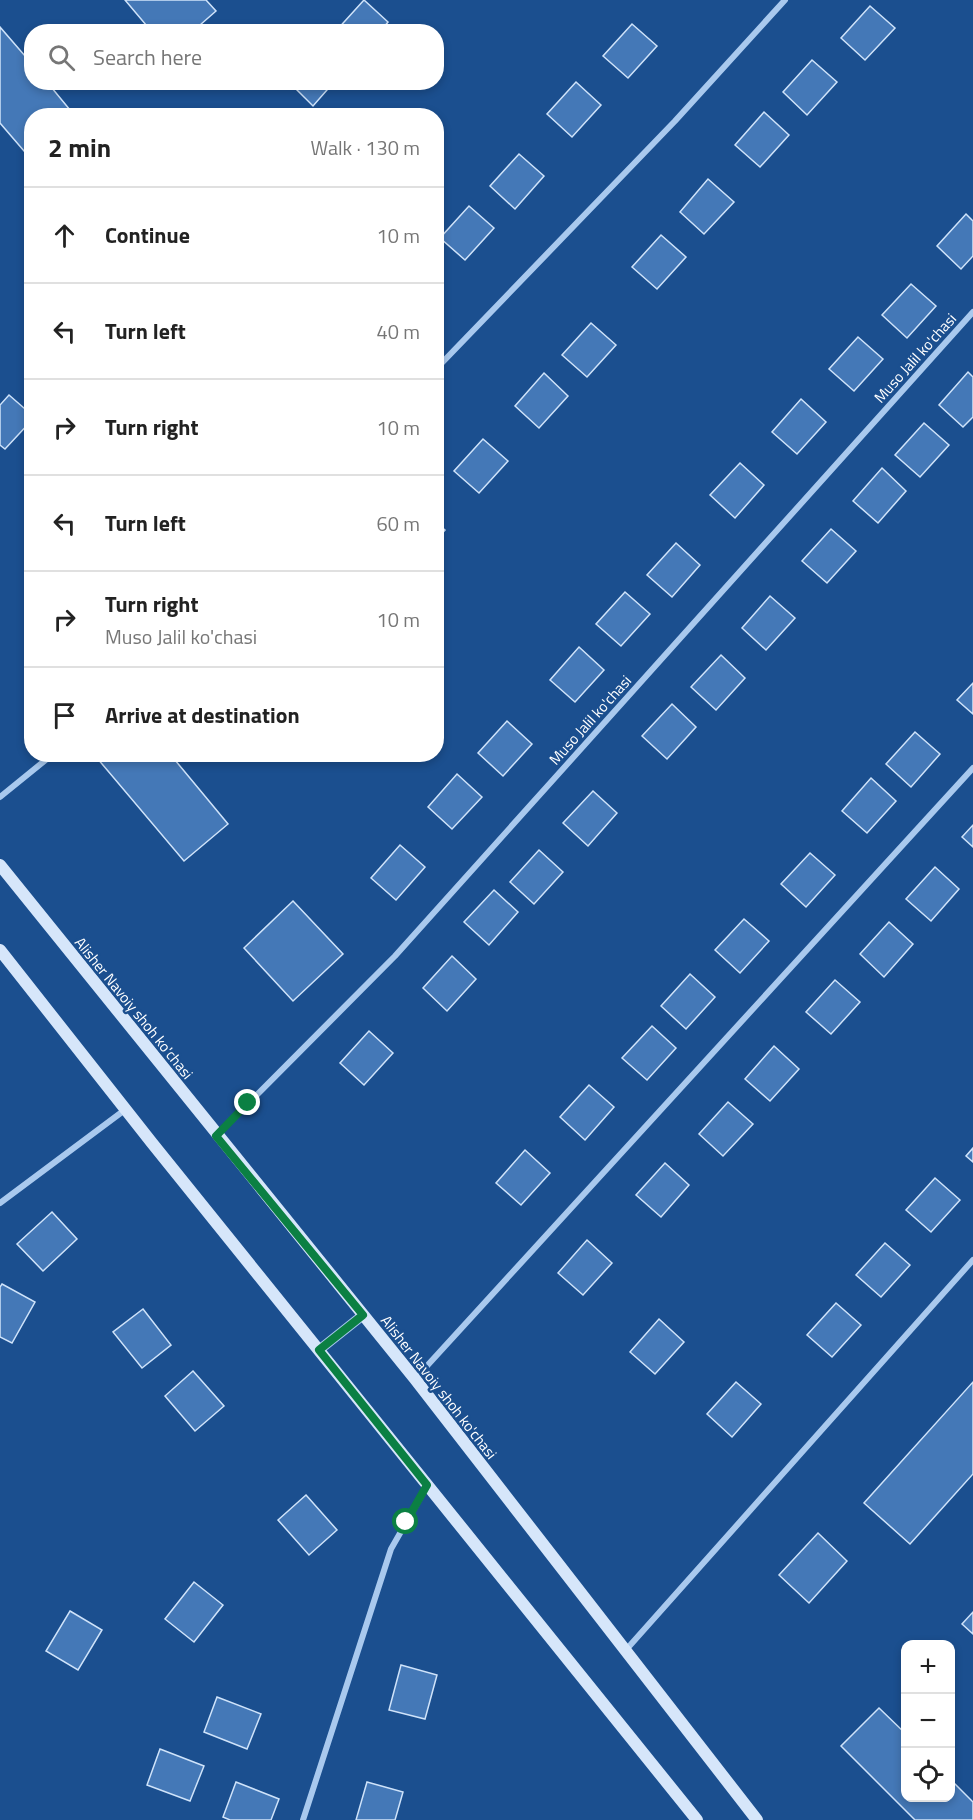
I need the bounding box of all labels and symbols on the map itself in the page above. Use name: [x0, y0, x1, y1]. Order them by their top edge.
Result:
street label: Muso Jalil ko'chasi: [868, 308, 962, 408]
street label: Muso Jalil ko'chasi: [543, 670, 637, 770]
street label: Alisher Navoiy shoh ko'chasi: [69, 932, 199, 1084]
route end: [234, 1089, 260, 1115]
street label: Alisher Navoiy shoh ko'chasi: [375, 1310, 503, 1464]
route start: [392, 1508, 418, 1534]

